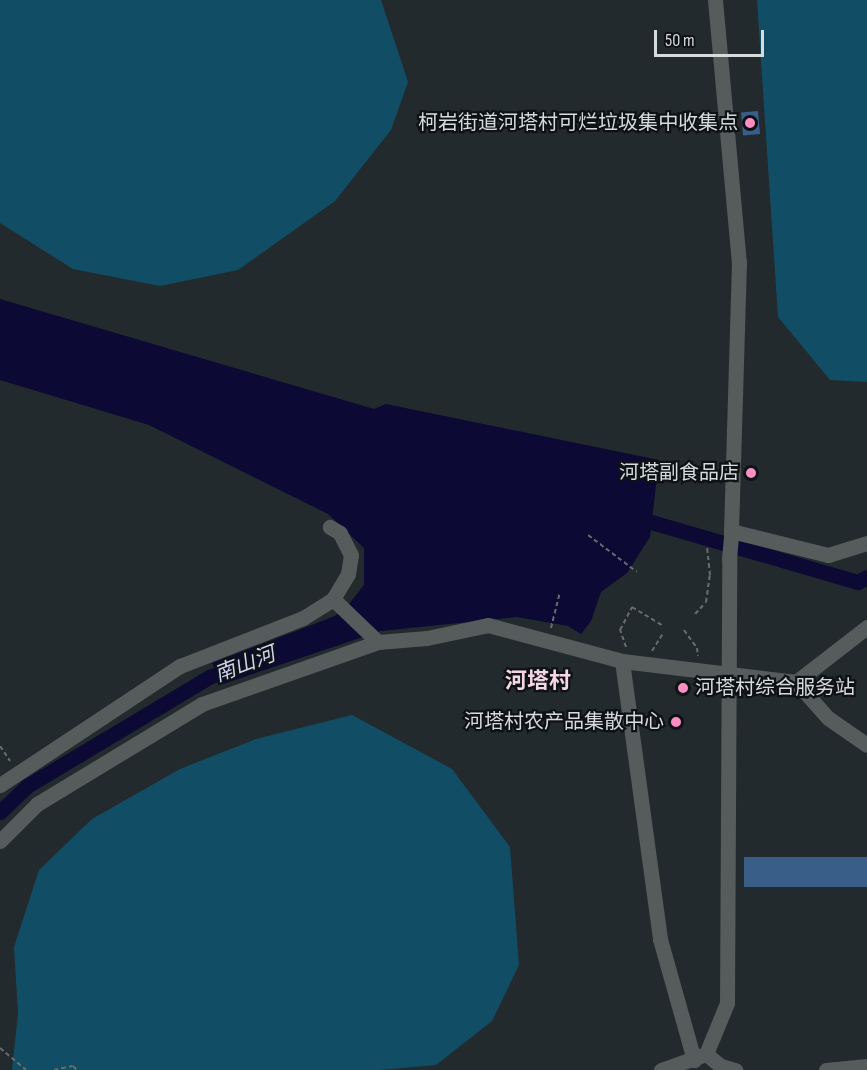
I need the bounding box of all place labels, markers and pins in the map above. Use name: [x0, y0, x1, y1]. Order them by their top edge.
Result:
place label: 柯岩街道河塔村可烂垃圾集中收集点: [418, 111, 738, 135]
marker: 柯岩街道河塔村可烂垃圾集中收集点: [743, 116, 757, 130]
place label: 河塔副食品店: [619, 461, 739, 485]
marker: 河塔副食品店: [744, 466, 758, 480]
place label: 河塔村综合服务站: [695, 676, 855, 700]
marker: 河塔村综合服务站: [676, 681, 690, 695]
place label: 河塔村农产品集散中心: [464, 710, 664, 734]
marker: 河塔村农产品集散中心: [669, 715, 683, 729]

